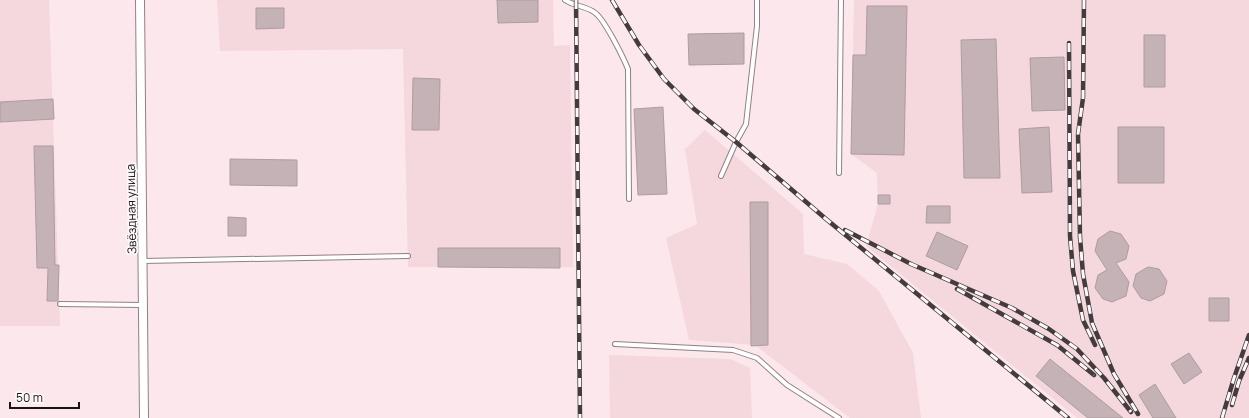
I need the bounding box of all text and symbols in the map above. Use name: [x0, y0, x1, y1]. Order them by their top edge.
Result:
street label: Звёздная улица: [122, 164, 140, 254]
scale bar: [10, 384, 79, 410]
text: 50 m: [16, 389, 43, 406]

